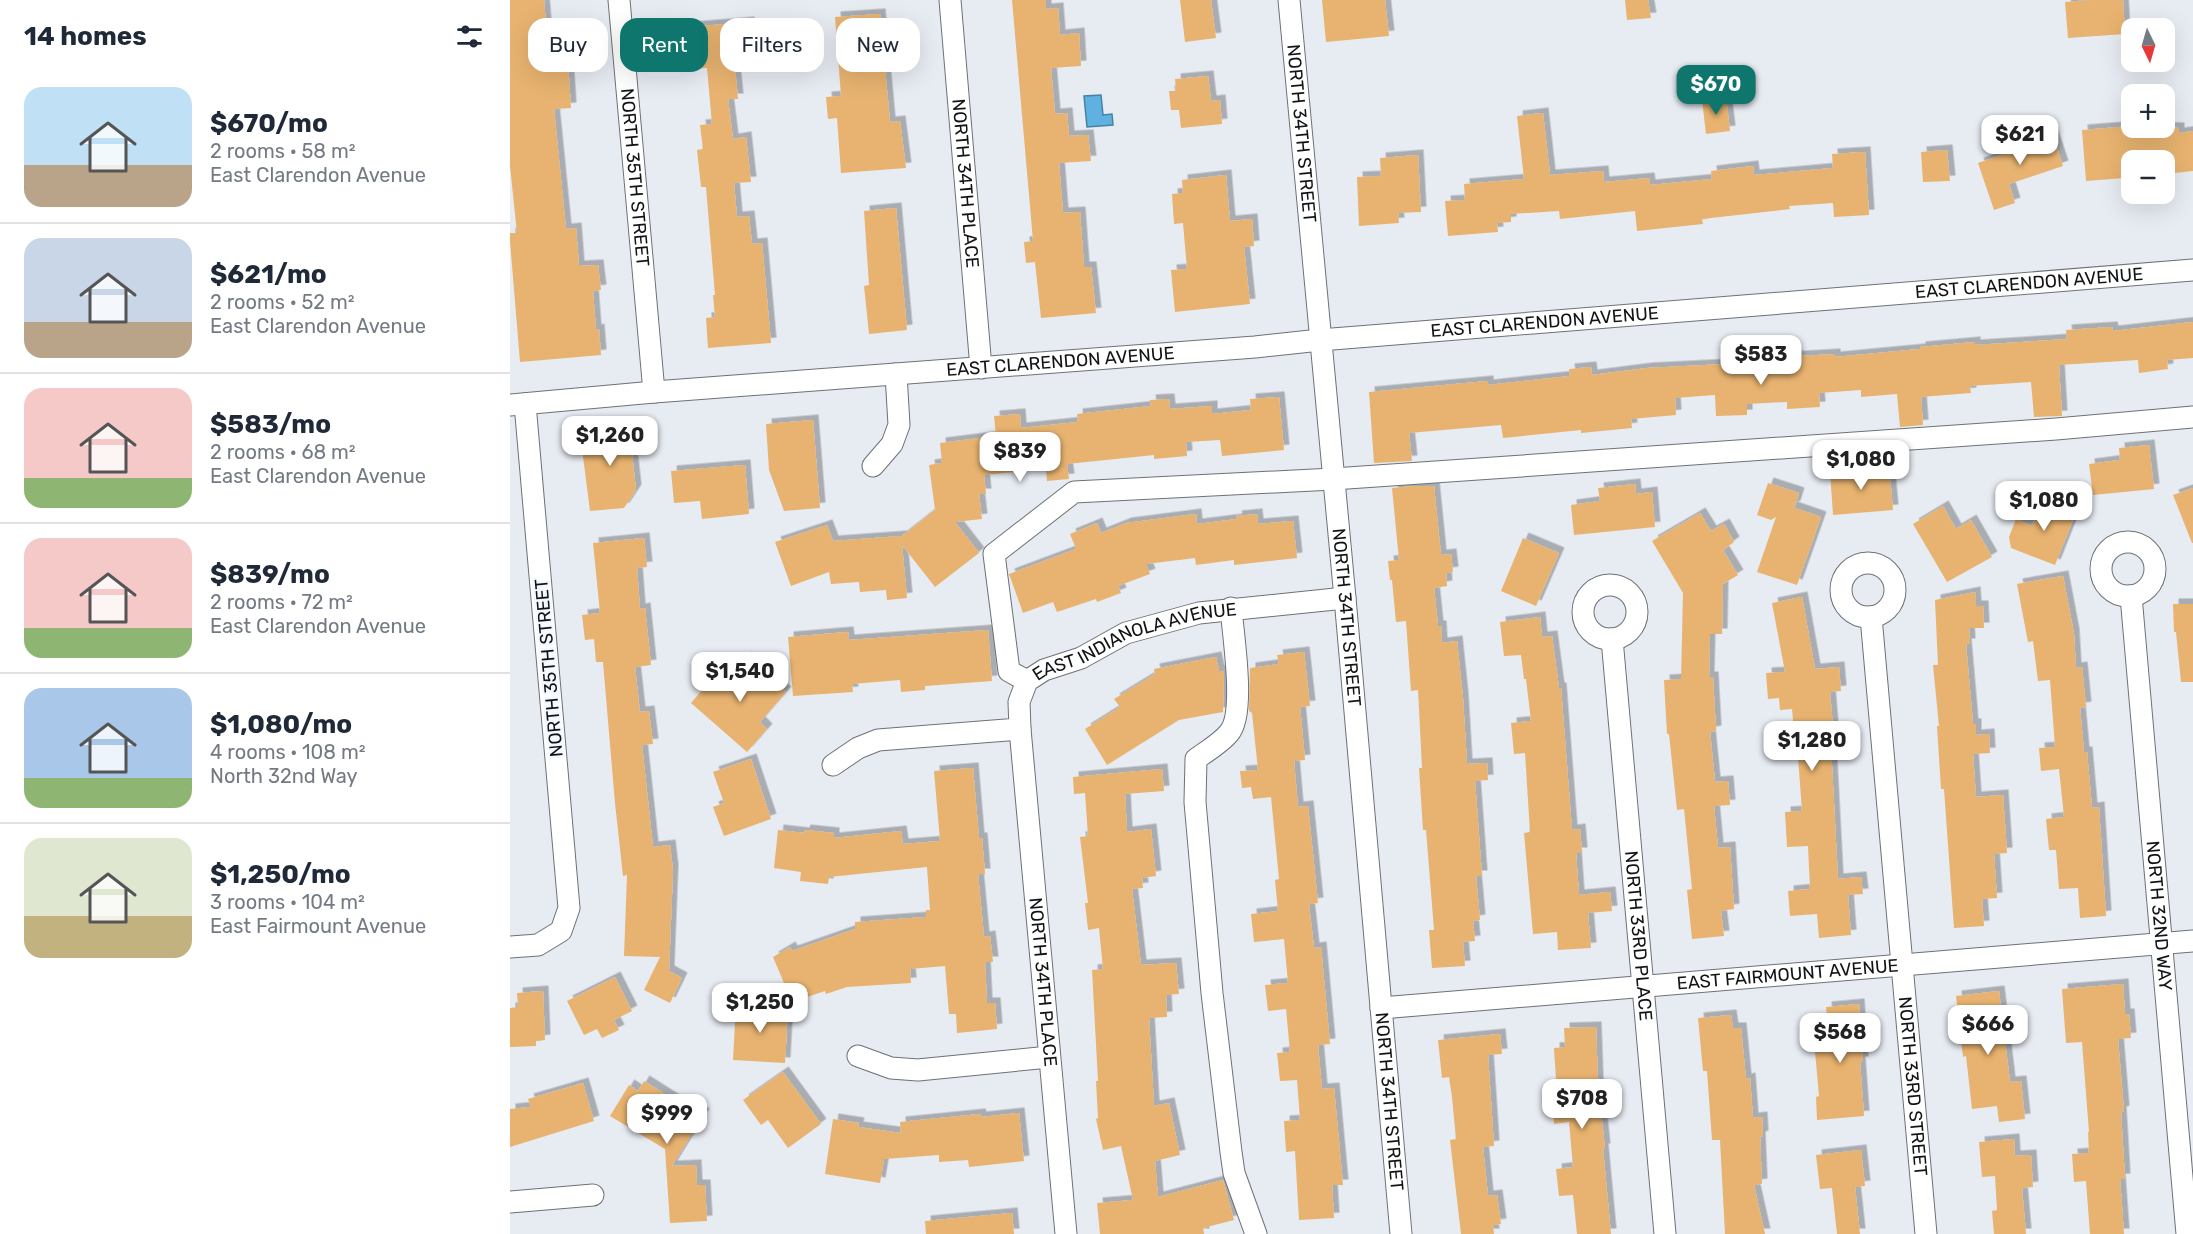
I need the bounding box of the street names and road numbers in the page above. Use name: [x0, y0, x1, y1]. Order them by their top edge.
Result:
street label: NORTH 34TH STREET: [1282, 43, 1321, 224]
street label: NORTH 35TH STREET: [616, 87, 654, 267]
street label: NORTH 34TH PLACE: [947, 98, 984, 269]
street label: EAST CLARENDON AVENUE: [1914, 263, 2144, 303]
street label: EAST CLARENDON AVENUE: [1430, 302, 1660, 342]
street label: EAST CLARENDON AVENUE: [945, 342, 1175, 381]
street label: NORTH 34TH STREET: [1328, 527, 1366, 707]
street label: NORTH 35TH STREET: [530, 578, 568, 758]
street label: EAST INDIANOLA AVENUE: [1028, 598, 1238, 686]
street label: NORTH 32ND WAY: [2142, 840, 2177, 992]
street label: NORTH 33RD PLACE: [1620, 850, 1657, 1022]
street label: NORTH 34TH PLACE: [1024, 896, 1062, 1068]
street label: EAST FAIRMOUNT AVENUE: [1676, 954, 1899, 995]
street label: NORTH 33RD STREET: [1894, 996, 1932, 1177]
street label: NORTH 34TH STREET: [1371, 1011, 1408, 1192]

